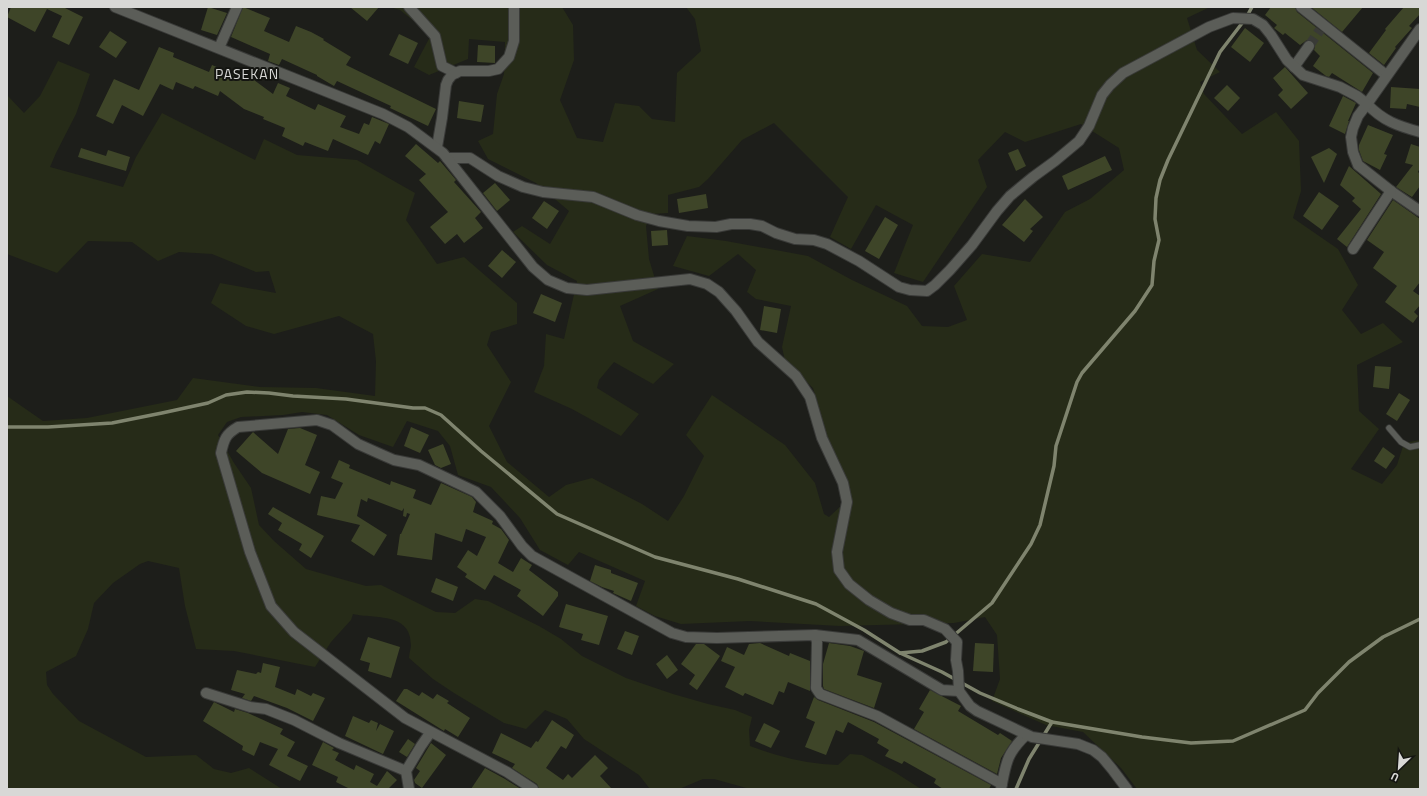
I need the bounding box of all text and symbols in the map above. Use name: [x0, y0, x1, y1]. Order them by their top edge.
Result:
district label: PASEKAN: [215, 63, 279, 84]
north arrow: [1379, 748, 1419, 788]
text: U: [1388, 768, 1401, 786]

